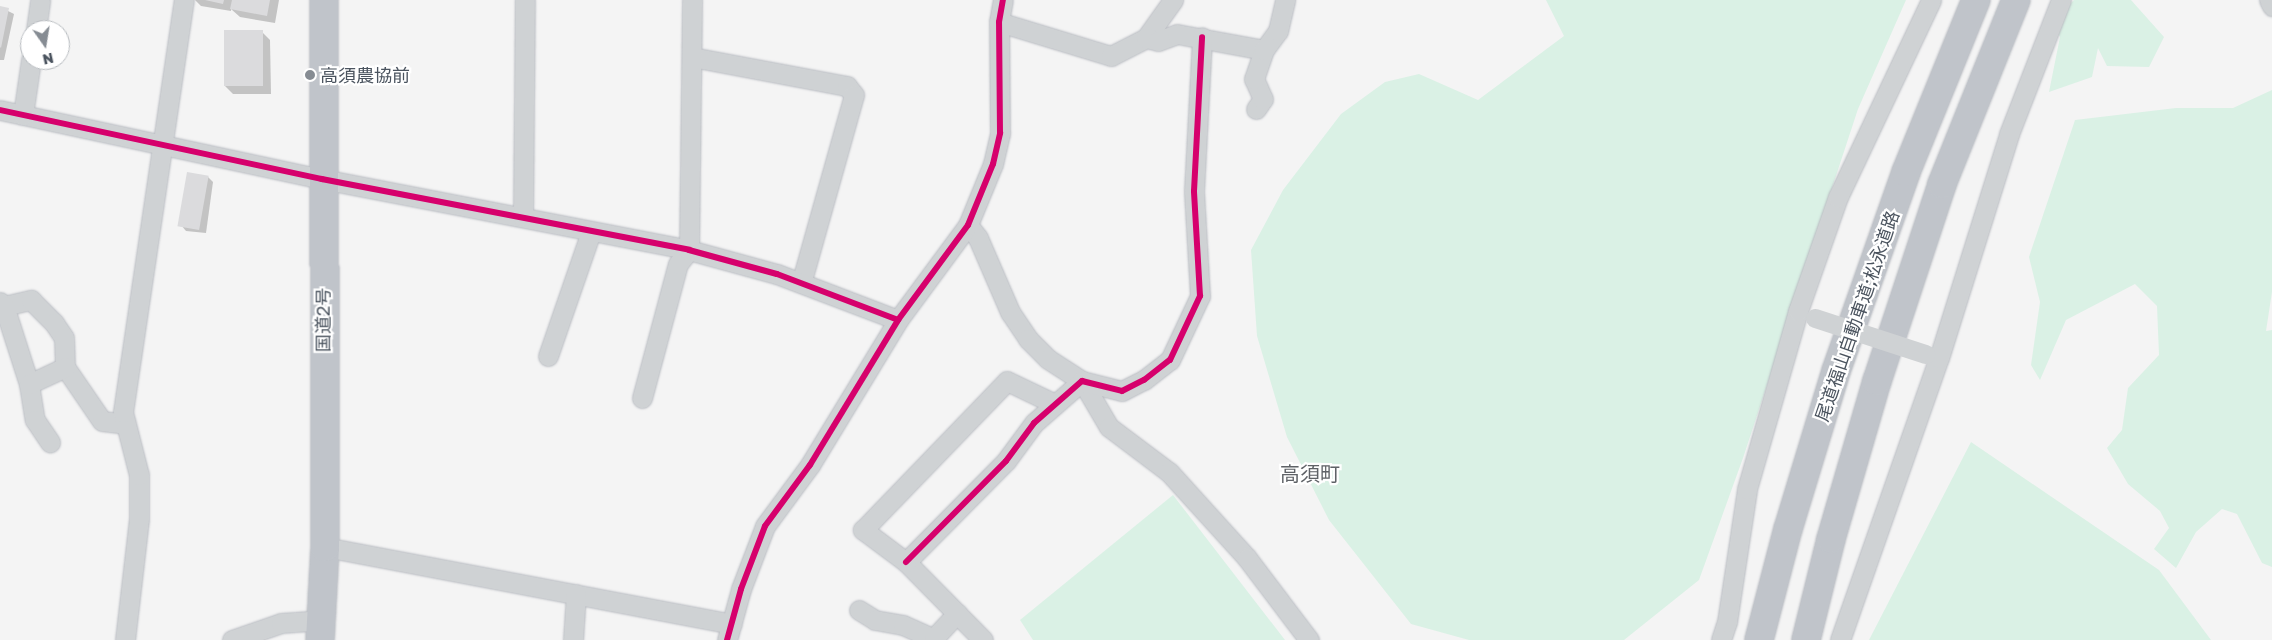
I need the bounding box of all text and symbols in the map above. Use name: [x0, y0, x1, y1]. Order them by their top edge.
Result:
north arrow: [20, 20, 70, 70]
text: N: [41, 50, 55, 69]
place label: 高須農協前: [320, 64, 410, 86]
marker: 高須農協前: [304, 69, 316, 81]
street label: 尾道福山自動車道;松永道路: [1811, 208, 1903, 424]
street label: 国道2号: [312, 288, 334, 352]
district label: 高須町: [1280, 461, 1340, 485]

